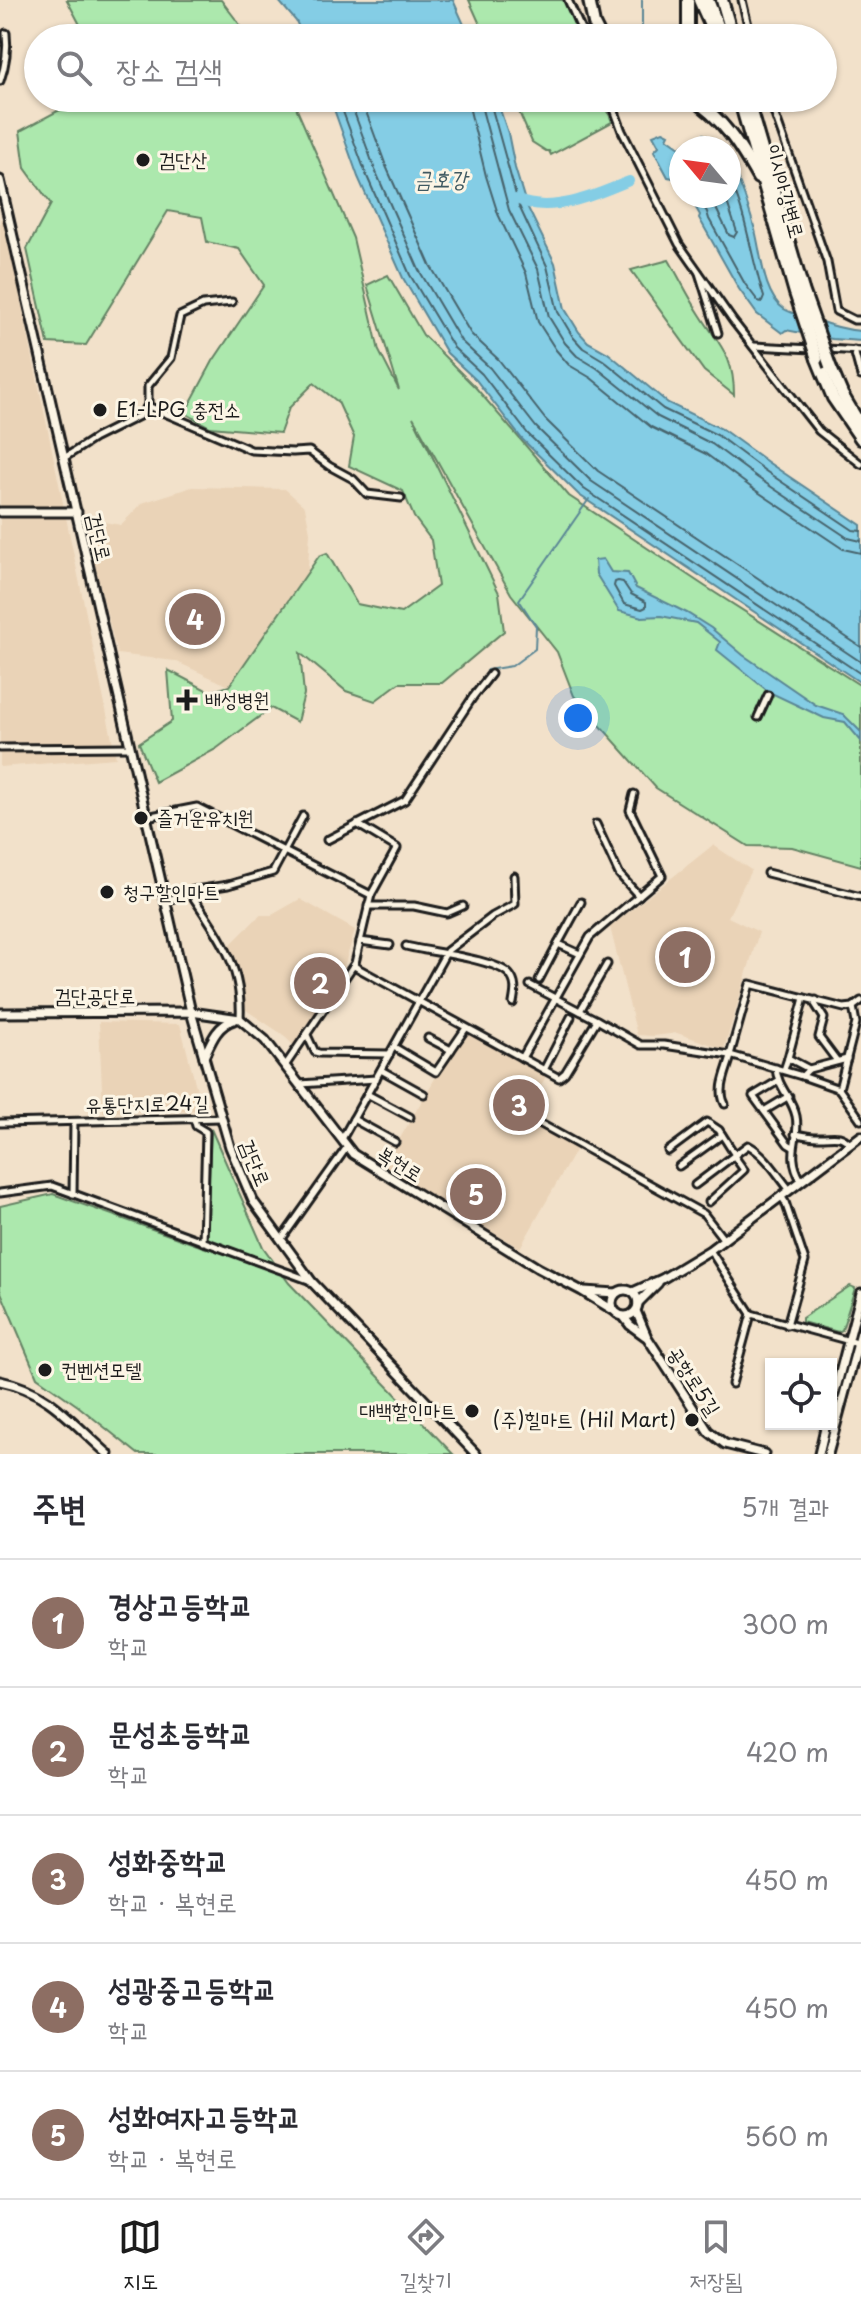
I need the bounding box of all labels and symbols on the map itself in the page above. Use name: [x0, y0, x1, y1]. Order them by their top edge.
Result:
north arrow: [669, 136, 741, 208]
street label: 이시아강변로: [759, 140, 813, 241]
place label: 검단산: [159, 144, 207, 174]
marker: 검단산: [134, 151, 152, 169]
water label: 금호강: [414, 161, 470, 194]
place label: E1-LPG 충전소: [116, 394, 240, 424]
marker: E1-LPG 충전소: [91, 401, 109, 419]
street label: 검단로: [80, 510, 120, 564]
pin: 4: [169, 589, 221, 649]
place label: 배성병원: [205, 684, 269, 714]
marker: 배성병원: [176, 689, 198, 711]
your location: [558, 698, 598, 738]
place label: 즐거운유치원: [157, 802, 254, 832]
marker: 즐거운유치원: [132, 809, 150, 827]
place label: 청구할인마트: [123, 876, 220, 906]
marker: 청구할인마트: [98, 883, 116, 901]
pin: 1: [659, 927, 711, 987]
pin: 2: [294, 953, 346, 1013]
street label: 검단공단로: [55, 980, 135, 1010]
pin: 3: [493, 1075, 545, 1135]
street label: 유통단지로24길: [85, 1087, 209, 1119]
street label: 검단로: [233, 1135, 279, 1191]
street label: 복현로: [372, 1138, 429, 1189]
pin: 5: [450, 1164, 502, 1224]
street label: 공항로5길: [661, 1340, 728, 1421]
place label: 컨벤션모텔: [61, 1354, 141, 1384]
marker: 컨벤션모텔: [36, 1361, 54, 1379]
place label: 대백할인마트: [359, 1395, 456, 1425]
marker: 대백할인마트: [463, 1402, 481, 1420]
place label: (주)힐마트 (Hil Mart): [493, 1404, 676, 1434]
marker: (주)힐마트 (Hil Mart): [683, 1411, 701, 1429]

